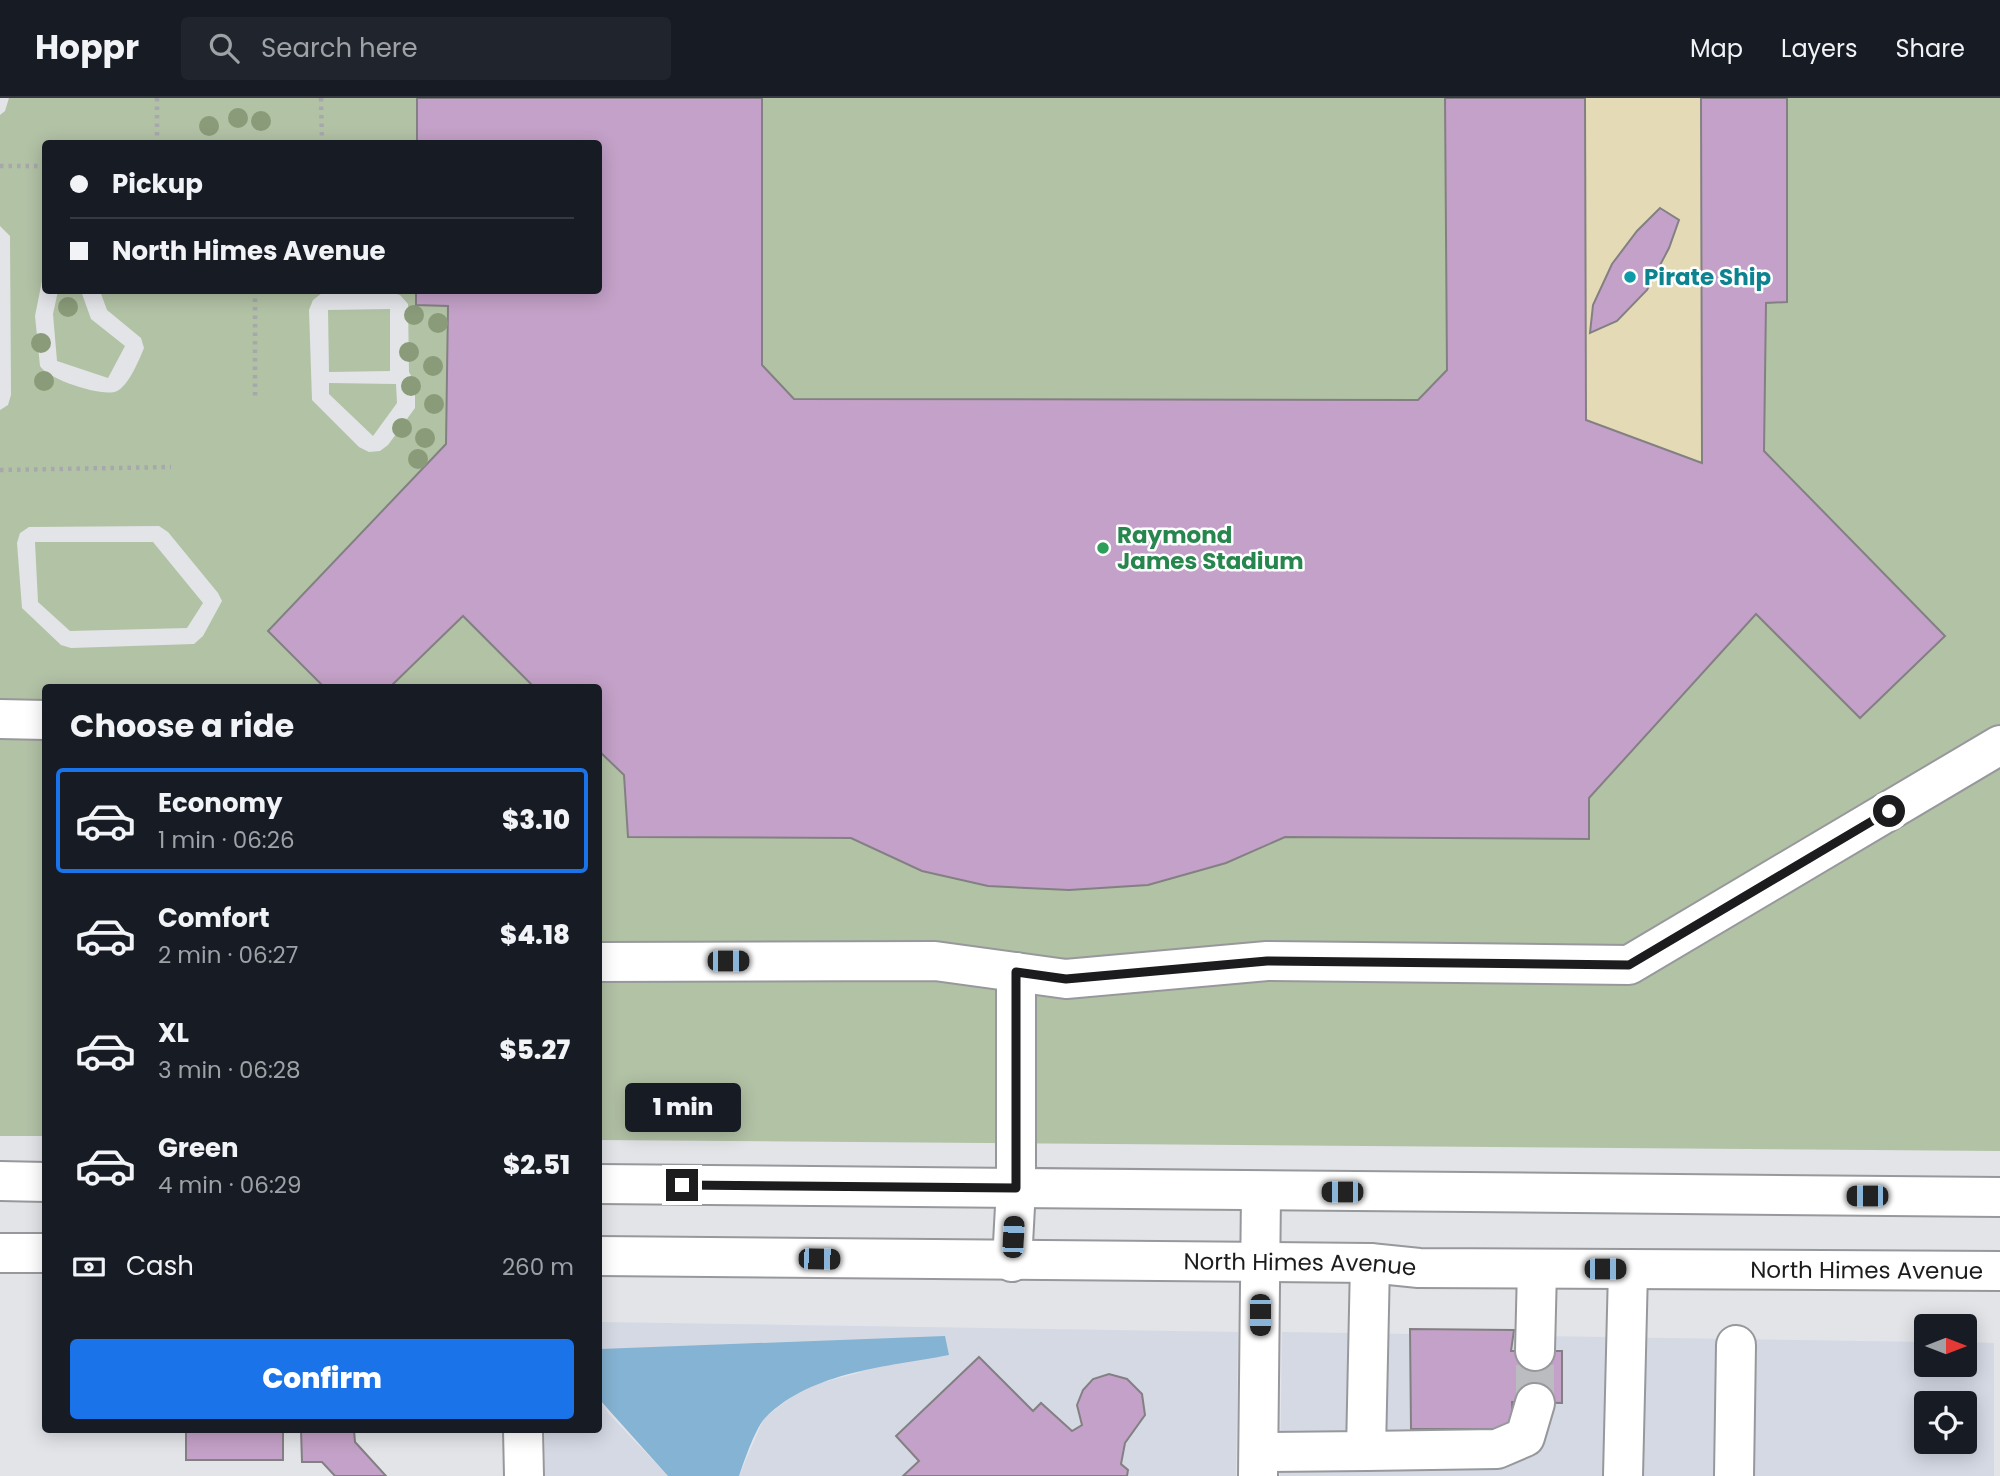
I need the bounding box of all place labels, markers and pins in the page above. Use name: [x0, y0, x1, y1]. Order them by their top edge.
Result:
place label: Pirate Ship: [1644, 261, 1771, 293]
marker: Pirate Ship: [1622, 269, 1638, 285]
place label: Raymond James Stadium: [1117, 519, 1304, 577]
marker: Raymond James Stadium: [1095, 540, 1111, 556]

